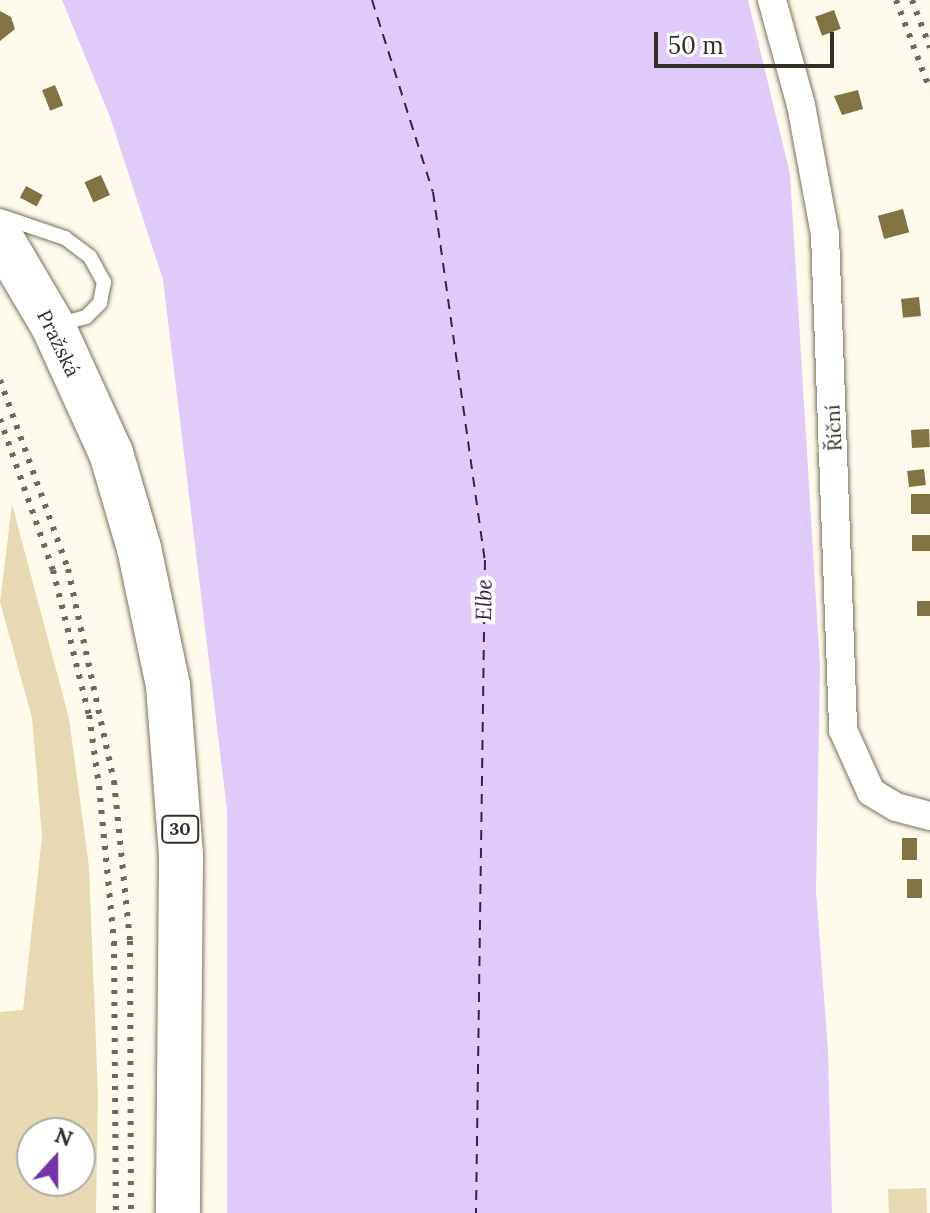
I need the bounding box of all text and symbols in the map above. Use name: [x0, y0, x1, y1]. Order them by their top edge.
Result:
scale bar: [658, 16, 838, 66]
text: 50 m: [668, 30, 724, 61]
street label: Pražská: [33, 306, 85, 380]
street label: Říční: [820, 404, 846, 452]
water label: Elbe: [470, 579, 498, 621]
road number: 30: [160, 815, 200, 843]
north arrow: [16, 1117, 96, 1197]
text: N: [51, 1120, 77, 1153]

